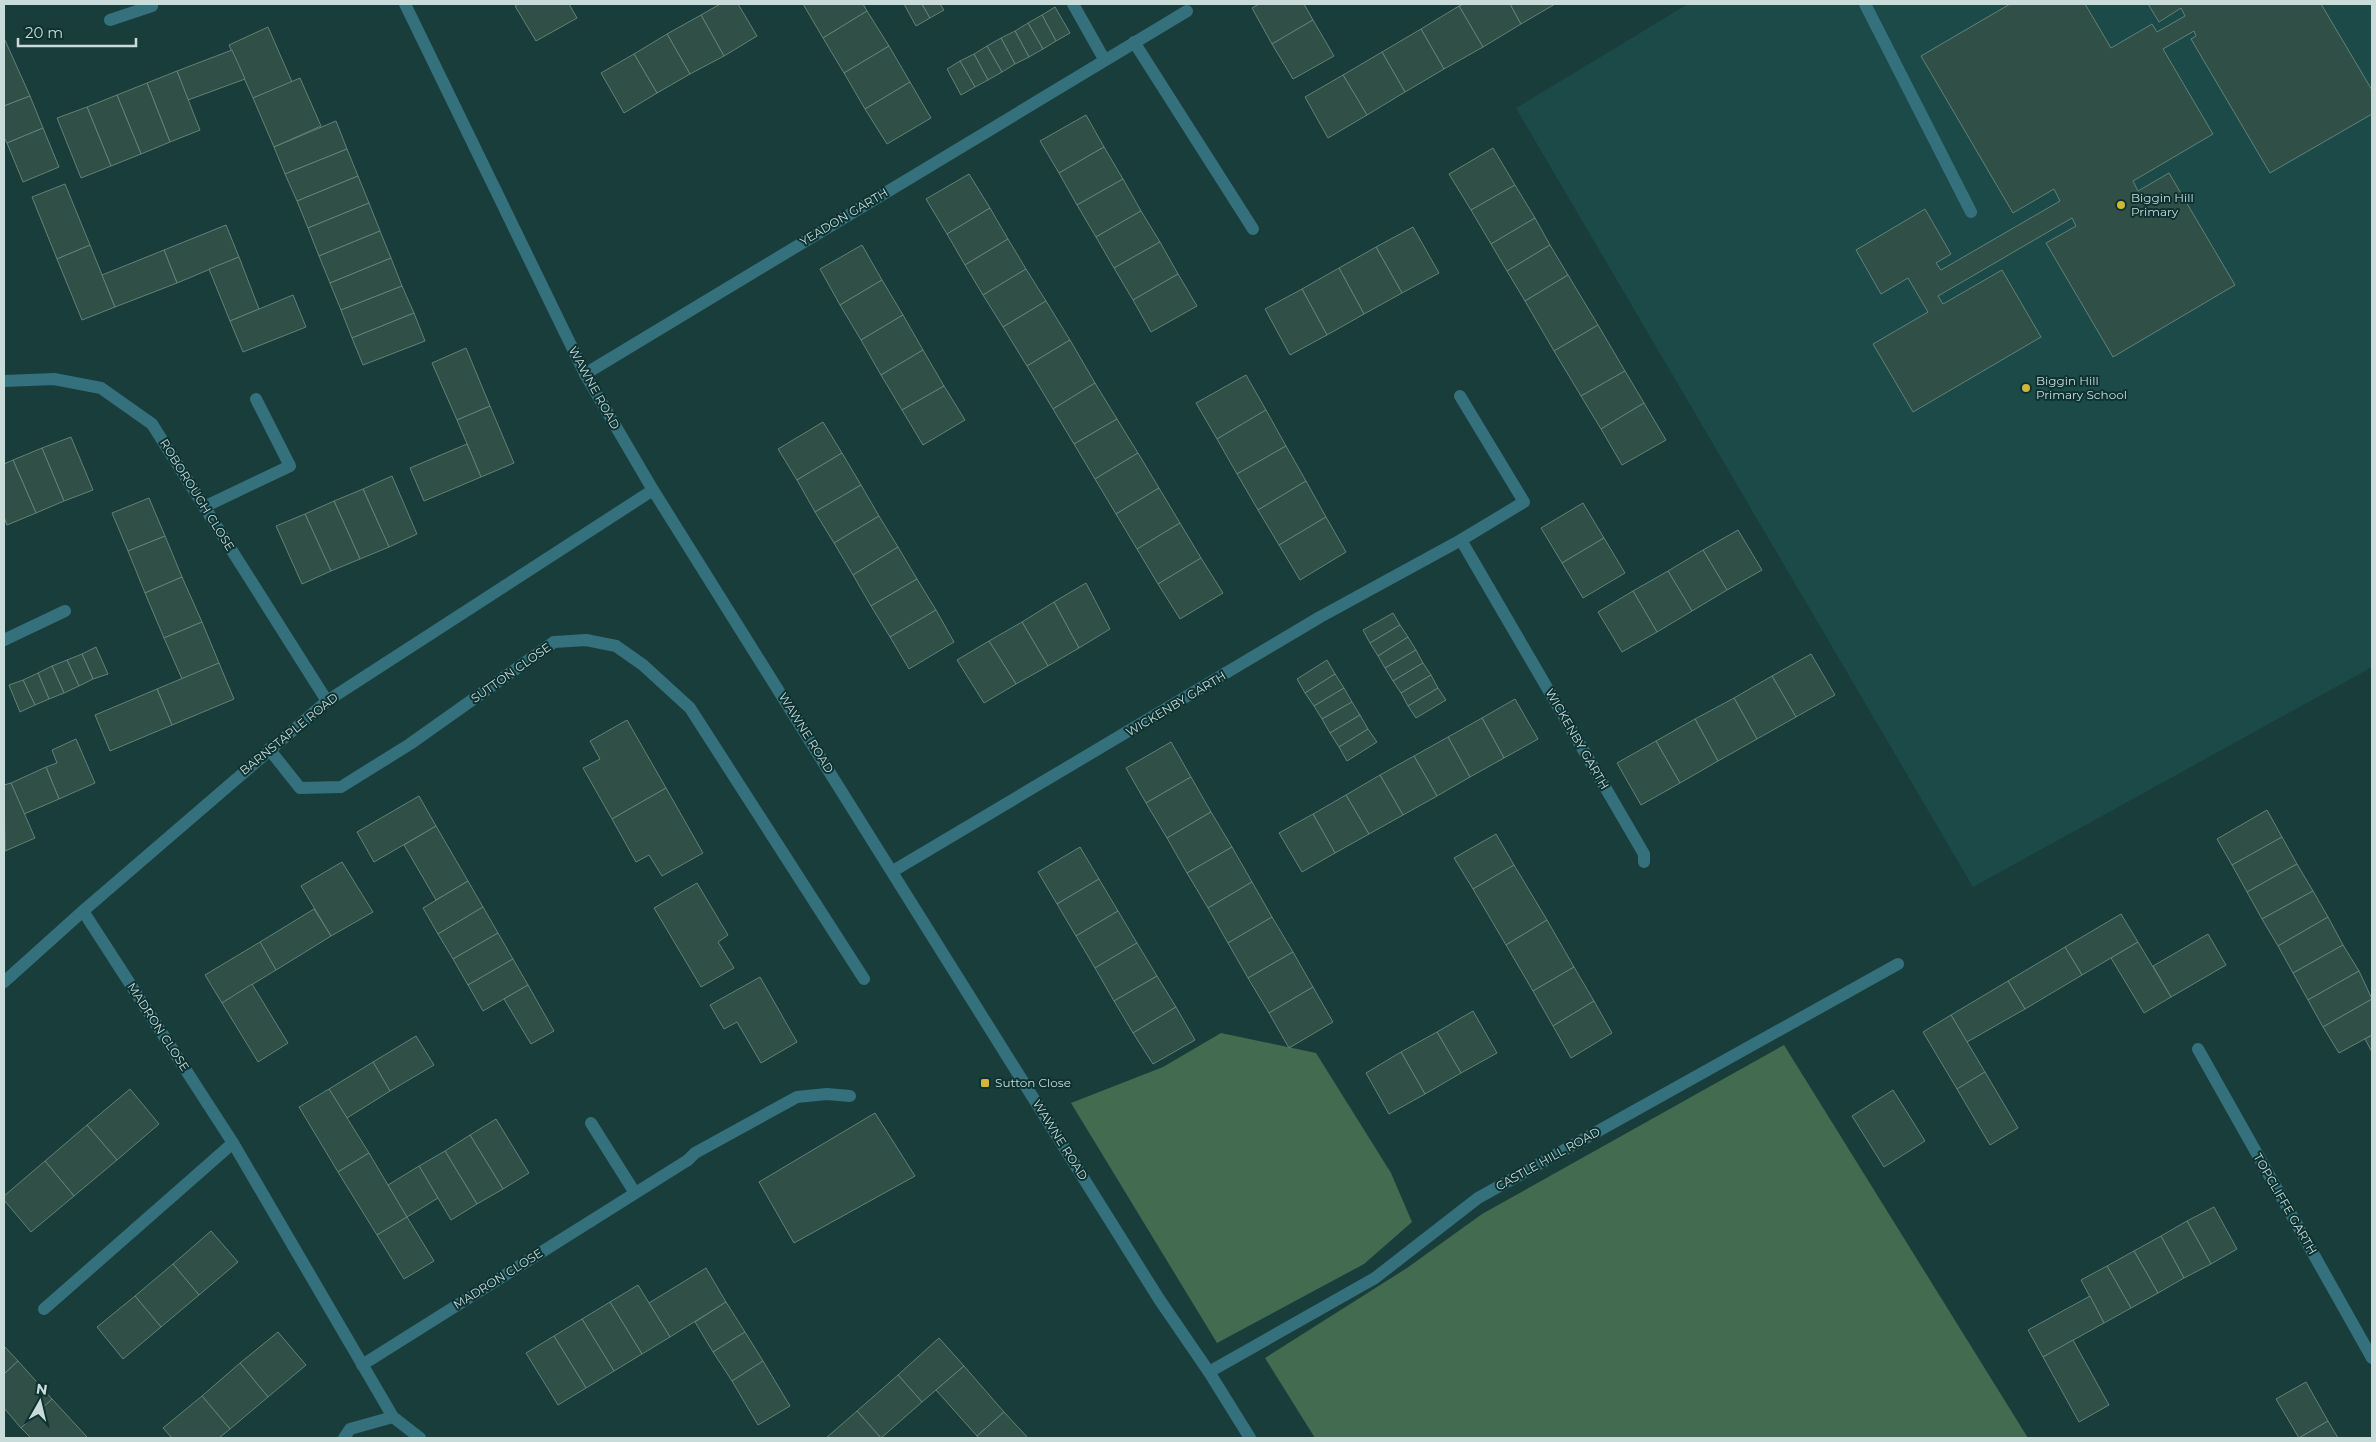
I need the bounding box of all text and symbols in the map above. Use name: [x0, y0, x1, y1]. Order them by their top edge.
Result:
scale bar: [18, 15, 135, 47]
text: 20 m: [25, 23, 63, 42]
street label: YEADON GARTH: [797, 184, 890, 249]
place label: Biggin Hill Primary: [2131, 190, 2194, 219]
marker: Biggin Hill Primary: [2115, 199, 2127, 211]
street label: WAWNE ROAD: [566, 344, 623, 432]
place label: Biggin Hill Primary School: [2036, 373, 2127, 402]
marker: Biggin Hill Primary School: [2020, 382, 2032, 394]
street label: ROBOROUGH CLOSE: [157, 436, 238, 553]
street label: SUTTON CLOSE: [468, 639, 554, 706]
street label: WICKENBY GARTH: [1123, 668, 1228, 739]
street label: WICKENBY GARTH: [1542, 686, 1612, 792]
street label: BARNSTAPLE ROAD: [236, 689, 341, 778]
street label: WAWNE ROAD: [776, 690, 837, 776]
street label: MADRON CLOSE: [124, 980, 193, 1074]
place label: Sutton Close: [995, 1075, 1071, 1090]
marker: Sutton Close: [979, 1077, 991, 1089]
street label: WAWNE ROAD: [1030, 1097, 1091, 1183]
street label: CASTLE HILL ROAD: [1493, 1124, 1603, 1194]
street label: TOPCLIFFE GARTH: [2250, 1151, 2320, 1257]
street label: MADRON CLOSE: [450, 1245, 545, 1312]
north arrow: [15, 1377, 65, 1427]
text: N: [35, 1379, 49, 1399]

